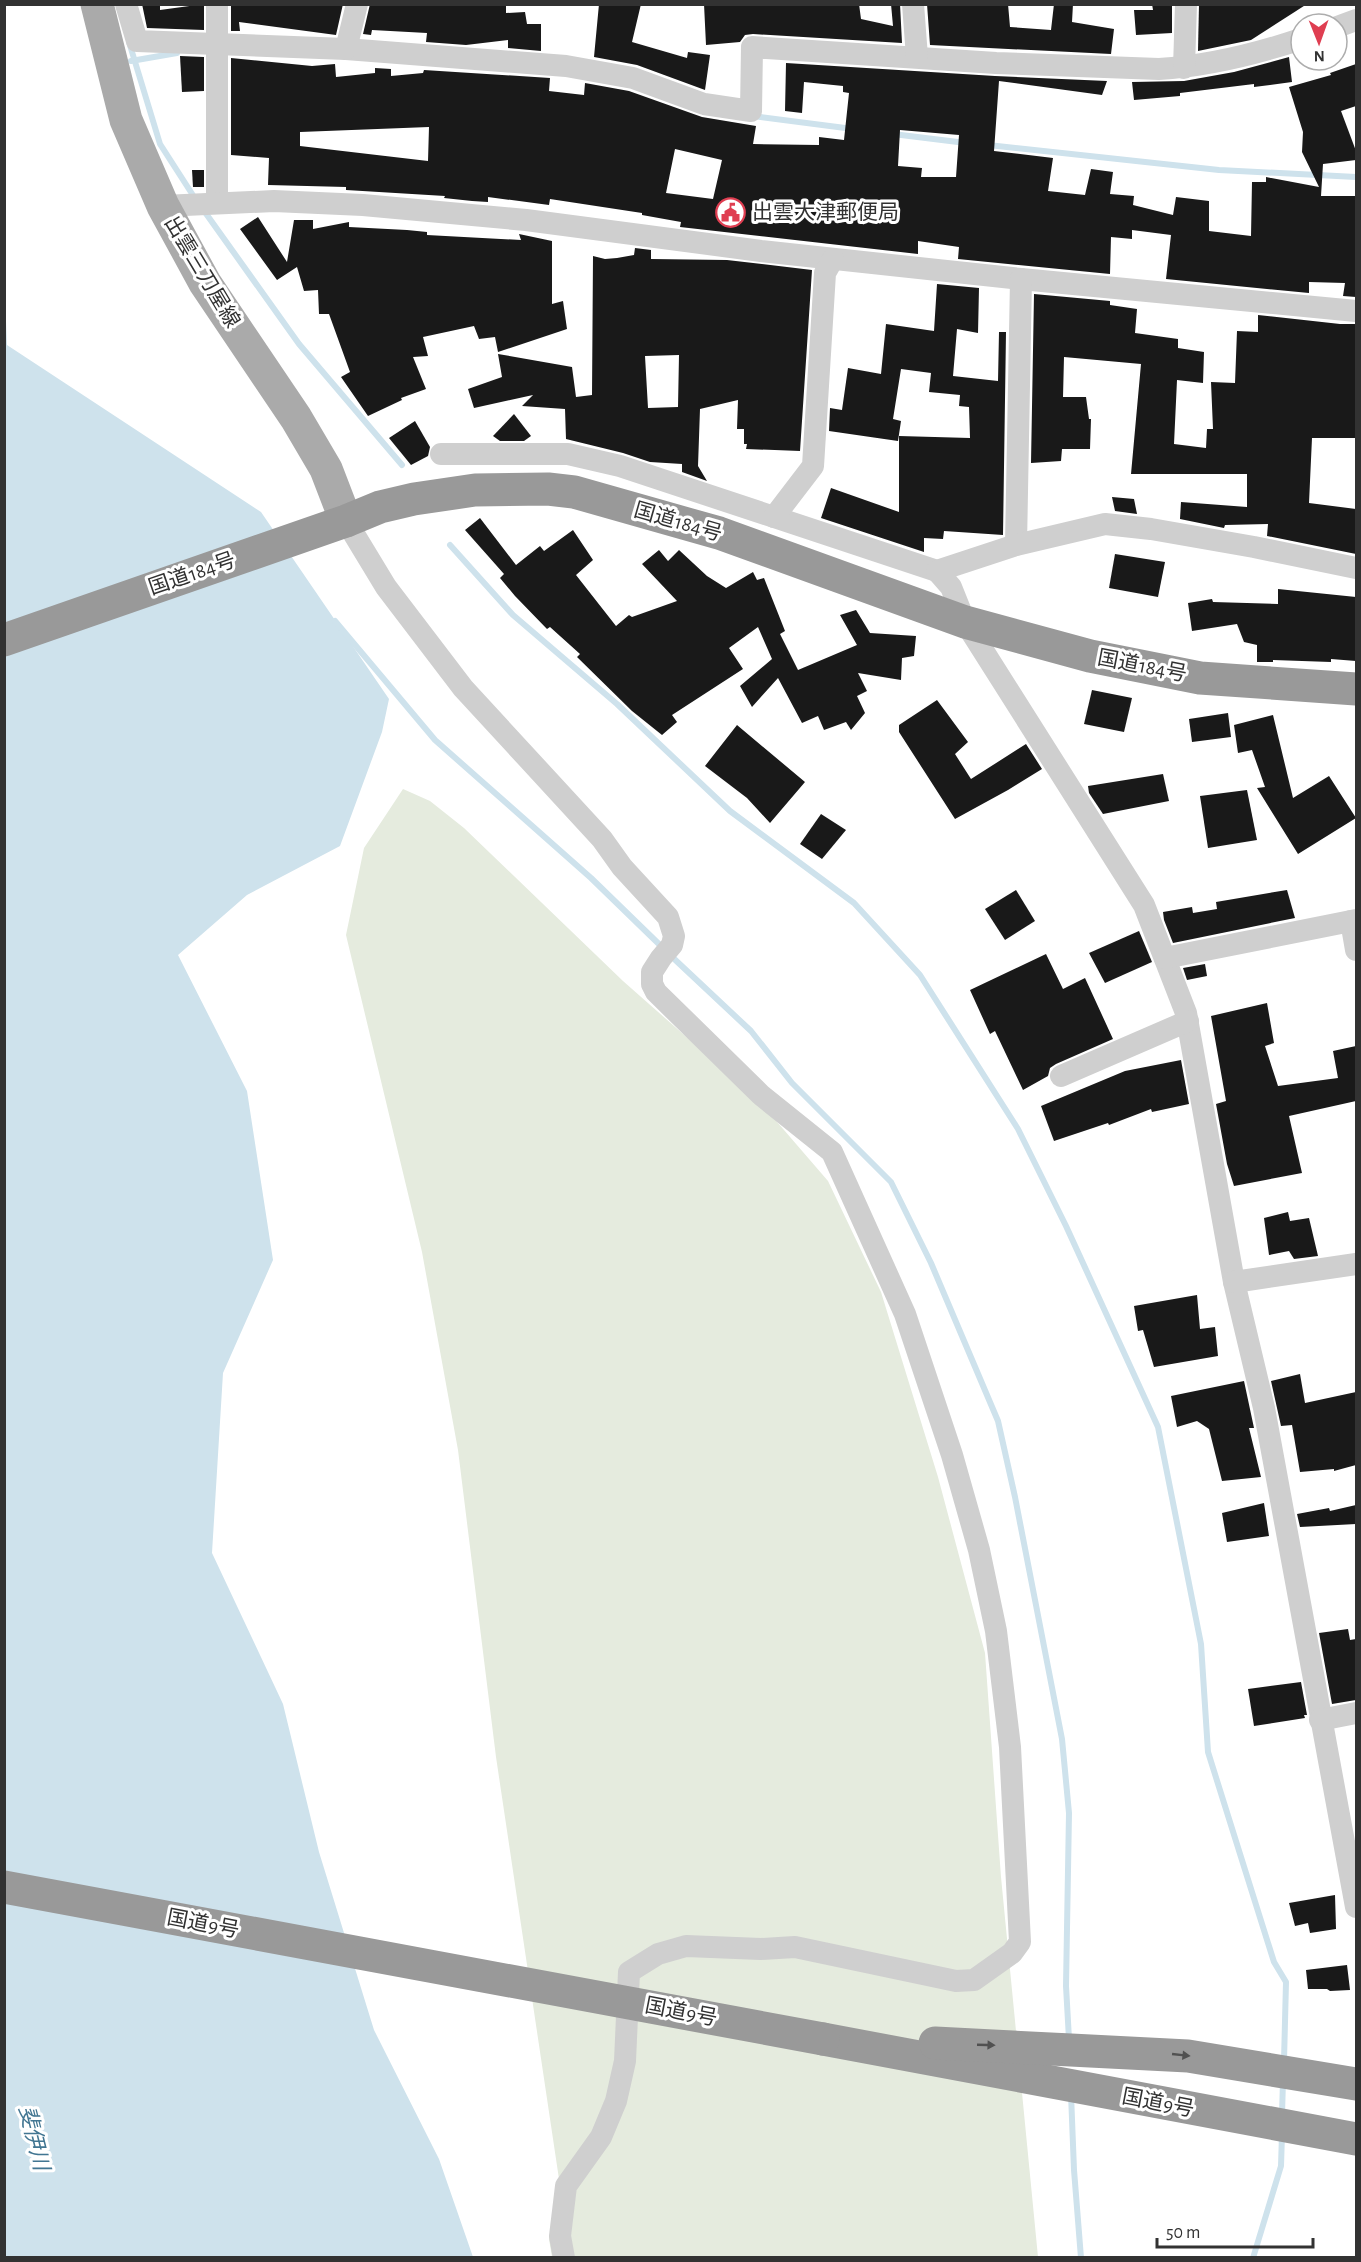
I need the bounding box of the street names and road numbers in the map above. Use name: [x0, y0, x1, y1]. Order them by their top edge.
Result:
street label: 出雲三刀屋線: [161, 212, 244, 331]
street label: 国道184号: [632, 499, 725, 545]
street label: 国道184号: [146, 548, 238, 599]
street label: 国道184号: [1096, 646, 1189, 685]
street label: 国道9号: [165, 1906, 241, 1941]
street label: 国道9号: [643, 1994, 719, 2029]
street label: 国道9号: [1120, 2085, 1196, 2120]

